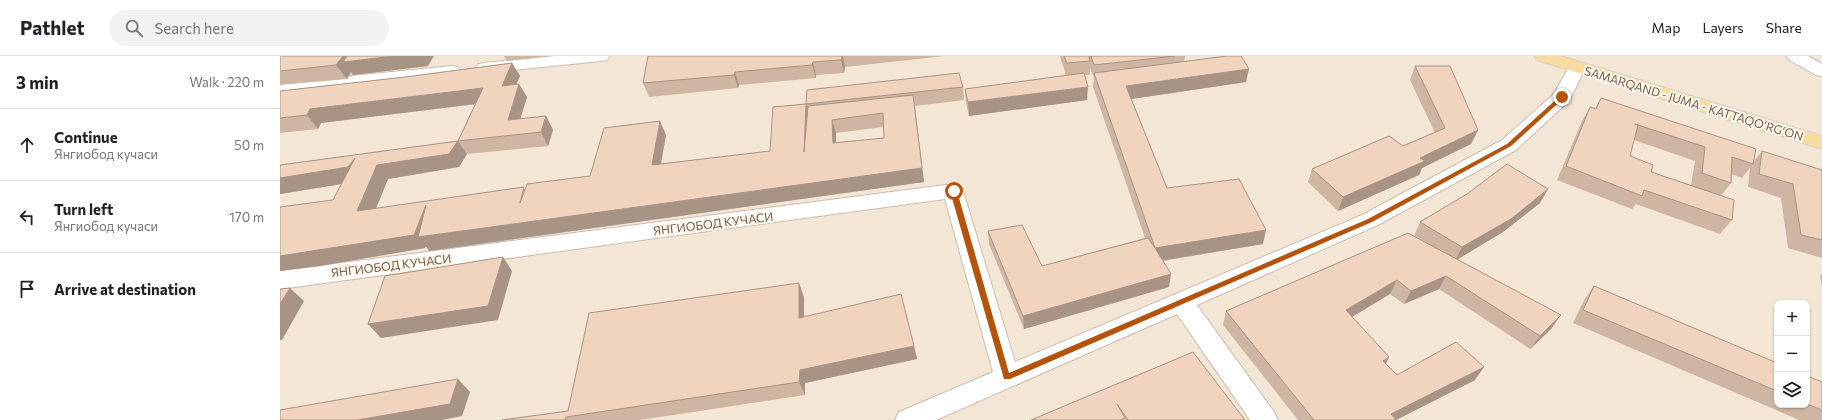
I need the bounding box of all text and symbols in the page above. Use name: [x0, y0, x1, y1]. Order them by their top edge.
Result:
search box: [109, 10, 389, 46]
text: Pathlet: [20, 16, 85, 39]
icon: search: [123, 17, 145, 39]
text: Search here: [155, 19, 234, 37]
text: Map: [1652, 19, 1680, 36]
text: Layers: [1702, 19, 1744, 36]
text: Share: [1766, 19, 1802, 36]
street label: SAMARQAND - JUMA - KATTAQO‘RG‘ON: [1583, 63, 1805, 144]
text: 3 min: [16, 72, 59, 93]
text: Walk · 220 m: [190, 74, 264, 90]
route end: [1553, 88, 1571, 106]
text: Continue: [54, 128, 118, 146]
icon: ahead: [16, 134, 38, 156]
text: 50 m: [234, 137, 264, 153]
text: Янгиобод кучаси: [54, 146, 158, 162]
route start: [945, 182, 963, 200]
text: Turn left: [54, 200, 113, 218]
icon: left: [16, 206, 38, 228]
text: 170 m: [229, 209, 264, 225]
street label: ЯНГИОБОД КУЧАСИ: [652, 209, 774, 237]
text: Янгиобод кучаси: [54, 218, 158, 234]
street label: ЯНГИОБОД КУЧАСИ: [330, 251, 452, 279]
icon: arrive: [16, 278, 38, 300]
text: Arrive at destination: [54, 280, 196, 298]
map controls: [1774, 300, 1810, 408]
button: +: [1774, 300, 1810, 336]
button: −: [1774, 336, 1810, 372]
button: layers: [1774, 372, 1810, 408]

